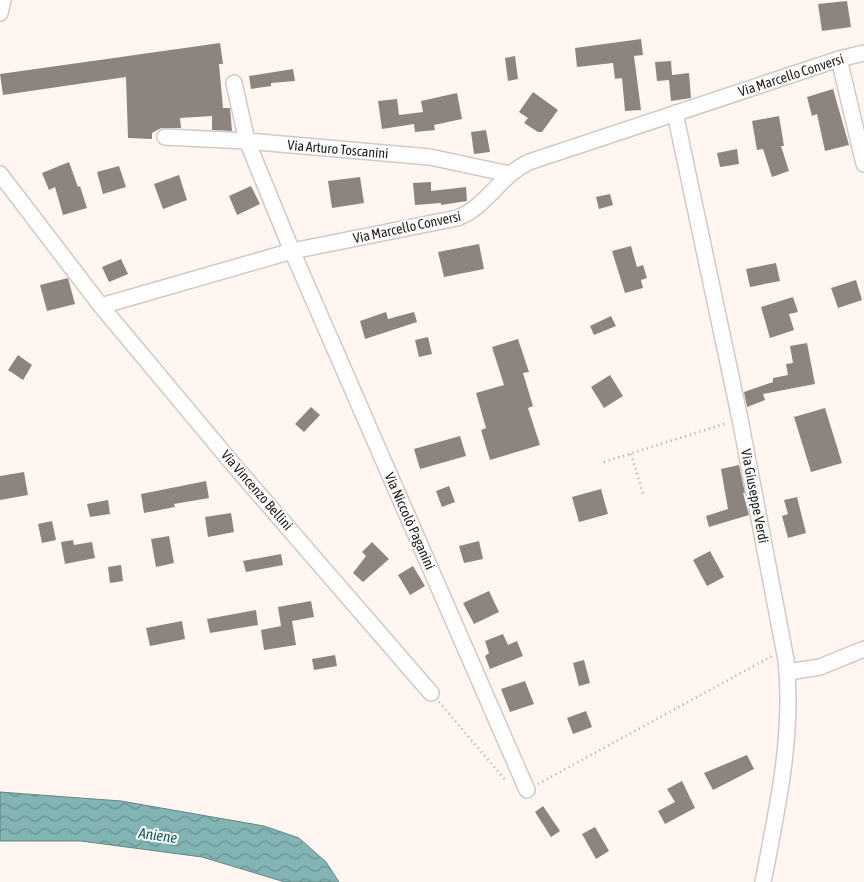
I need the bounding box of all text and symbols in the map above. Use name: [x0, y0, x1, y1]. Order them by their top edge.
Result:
street label: Via Marcello Conversi: [736, 50, 846, 100]
street label: Via Arturo Toscanini: [287, 137, 389, 161]
street label: Via Marcello Conversi: [352, 208, 462, 246]
street label: Via Vincenzo Bellini: [218, 447, 296, 533]
street label: Via Giuseppe Verdi: [738, 448, 772, 544]
street label: Via Niccolò Paganini: [381, 470, 439, 572]
water label: Aniene: [137, 824, 179, 846]

